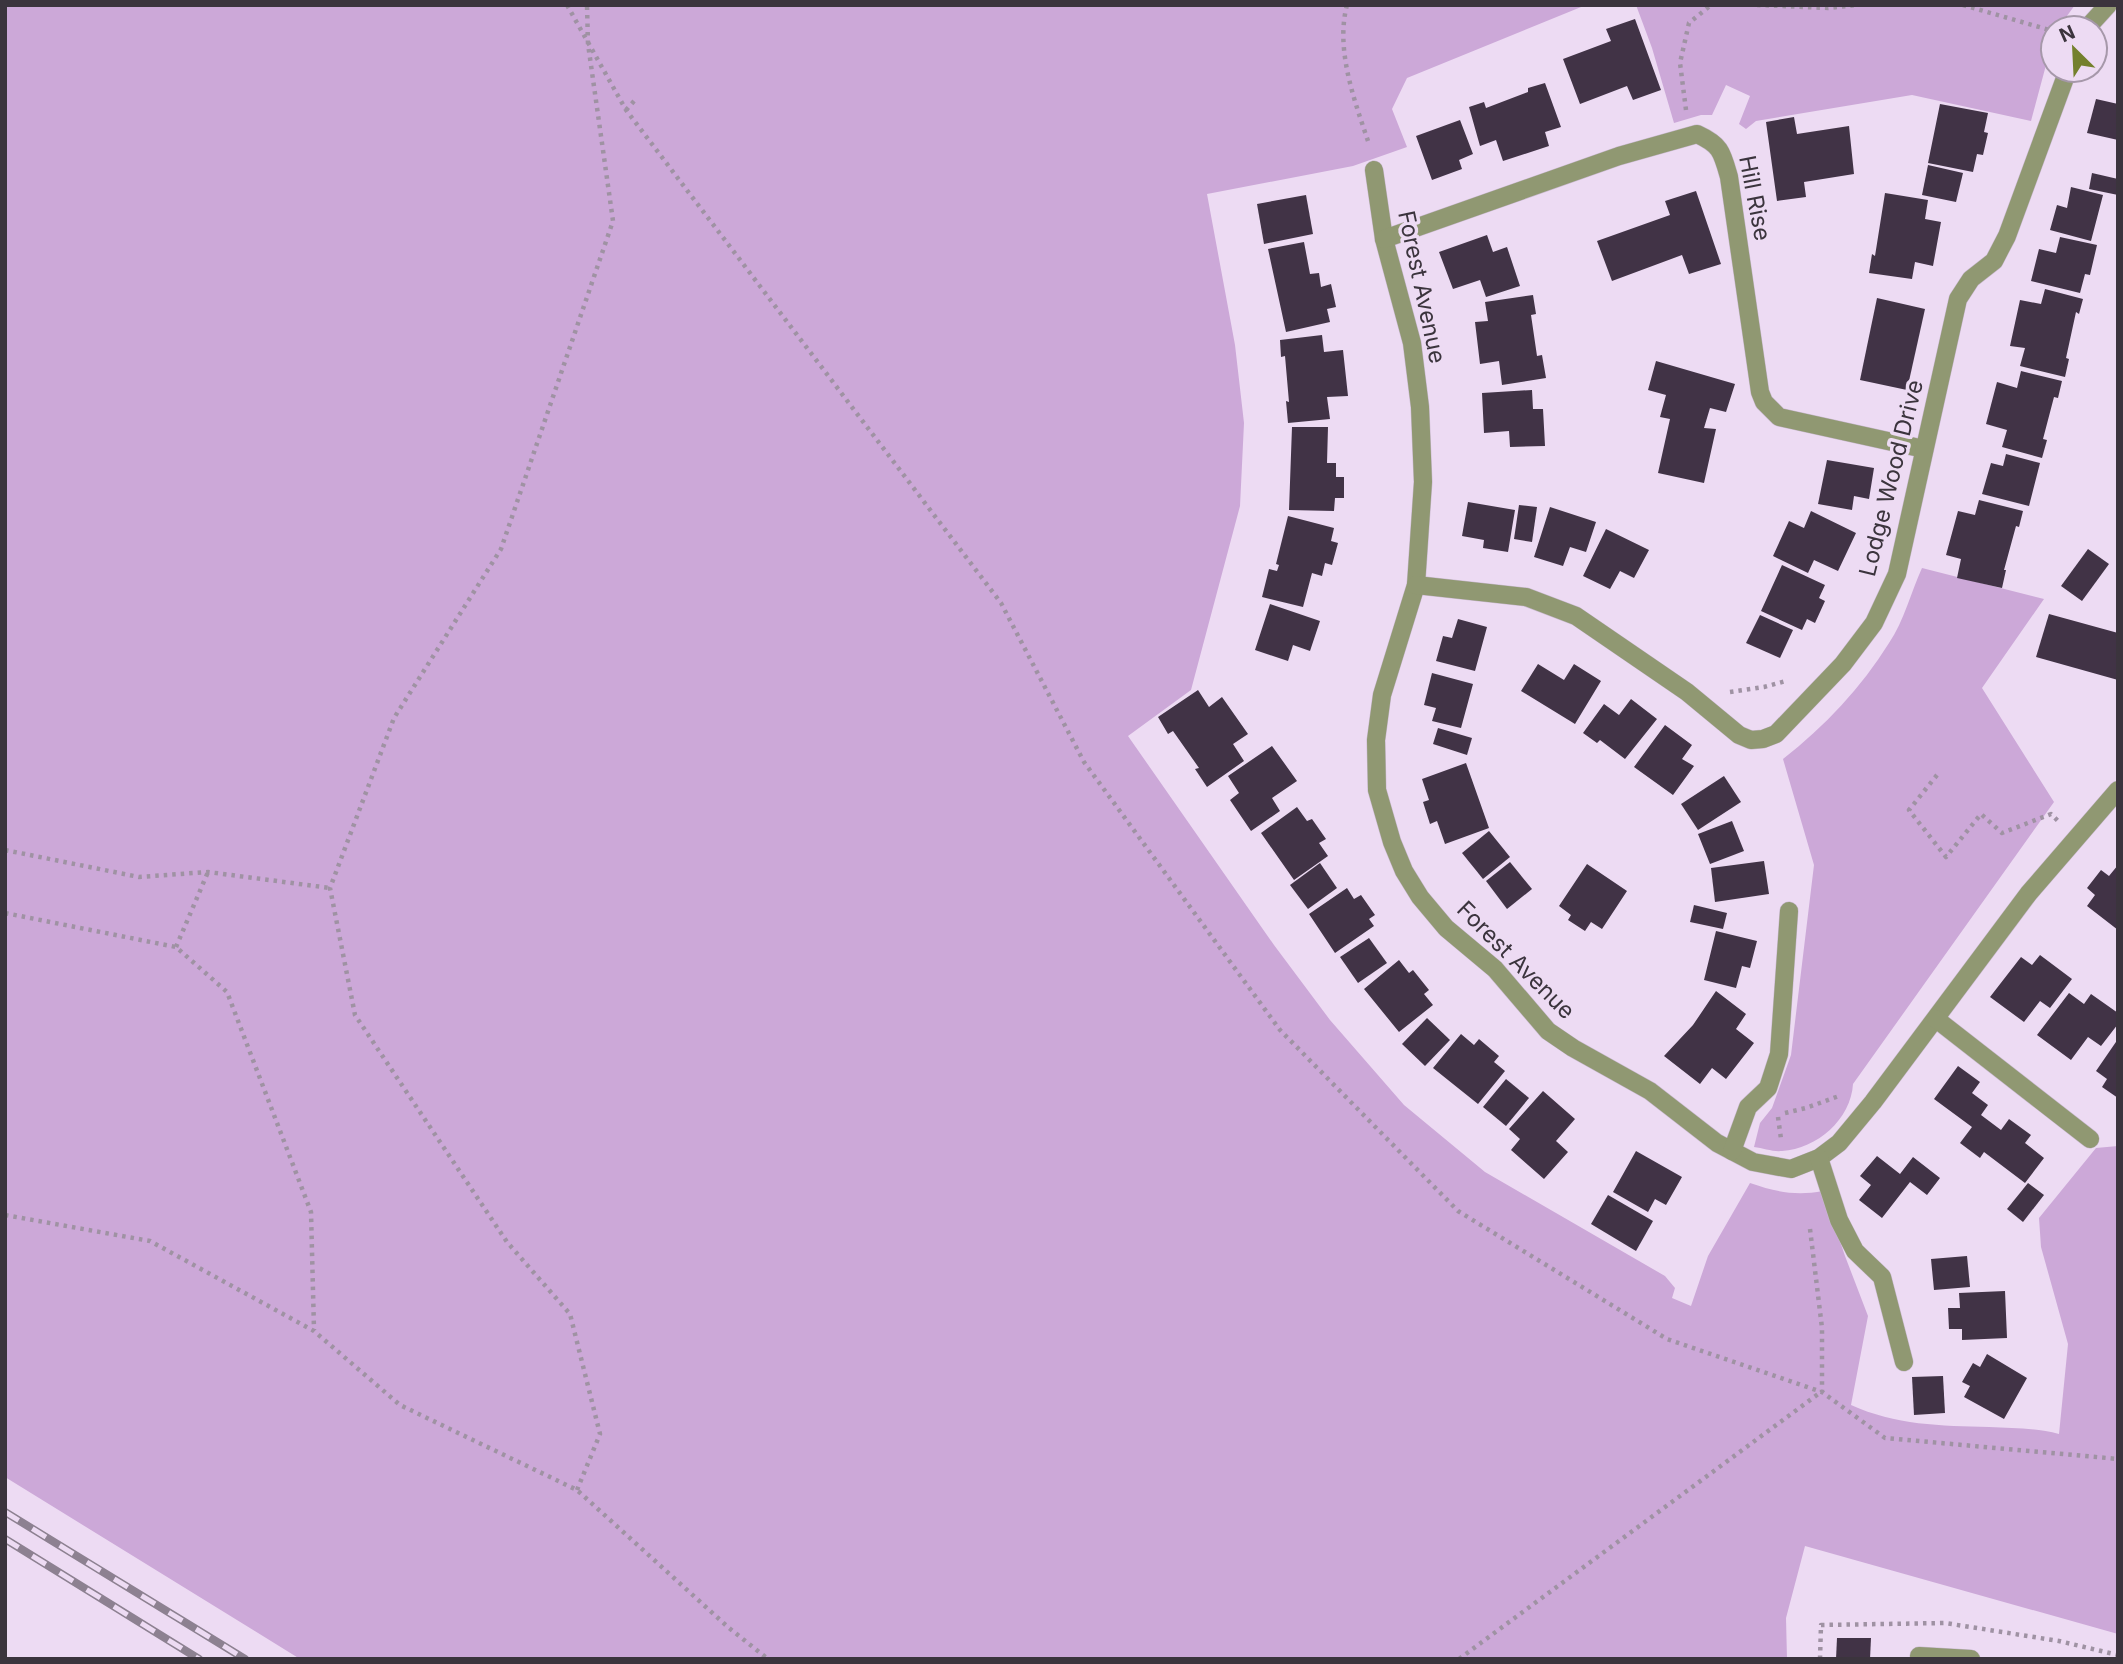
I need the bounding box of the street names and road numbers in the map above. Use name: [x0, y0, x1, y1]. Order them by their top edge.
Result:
street label: Hill Rise: [1733, 153, 1777, 243]
street label: Forest Avenue: [1392, 208, 1452, 366]
street label: Lodge Wood Drive: [1853, 377, 1929, 579]
street label: Forest Avenue: [1451, 895, 1581, 1025]

